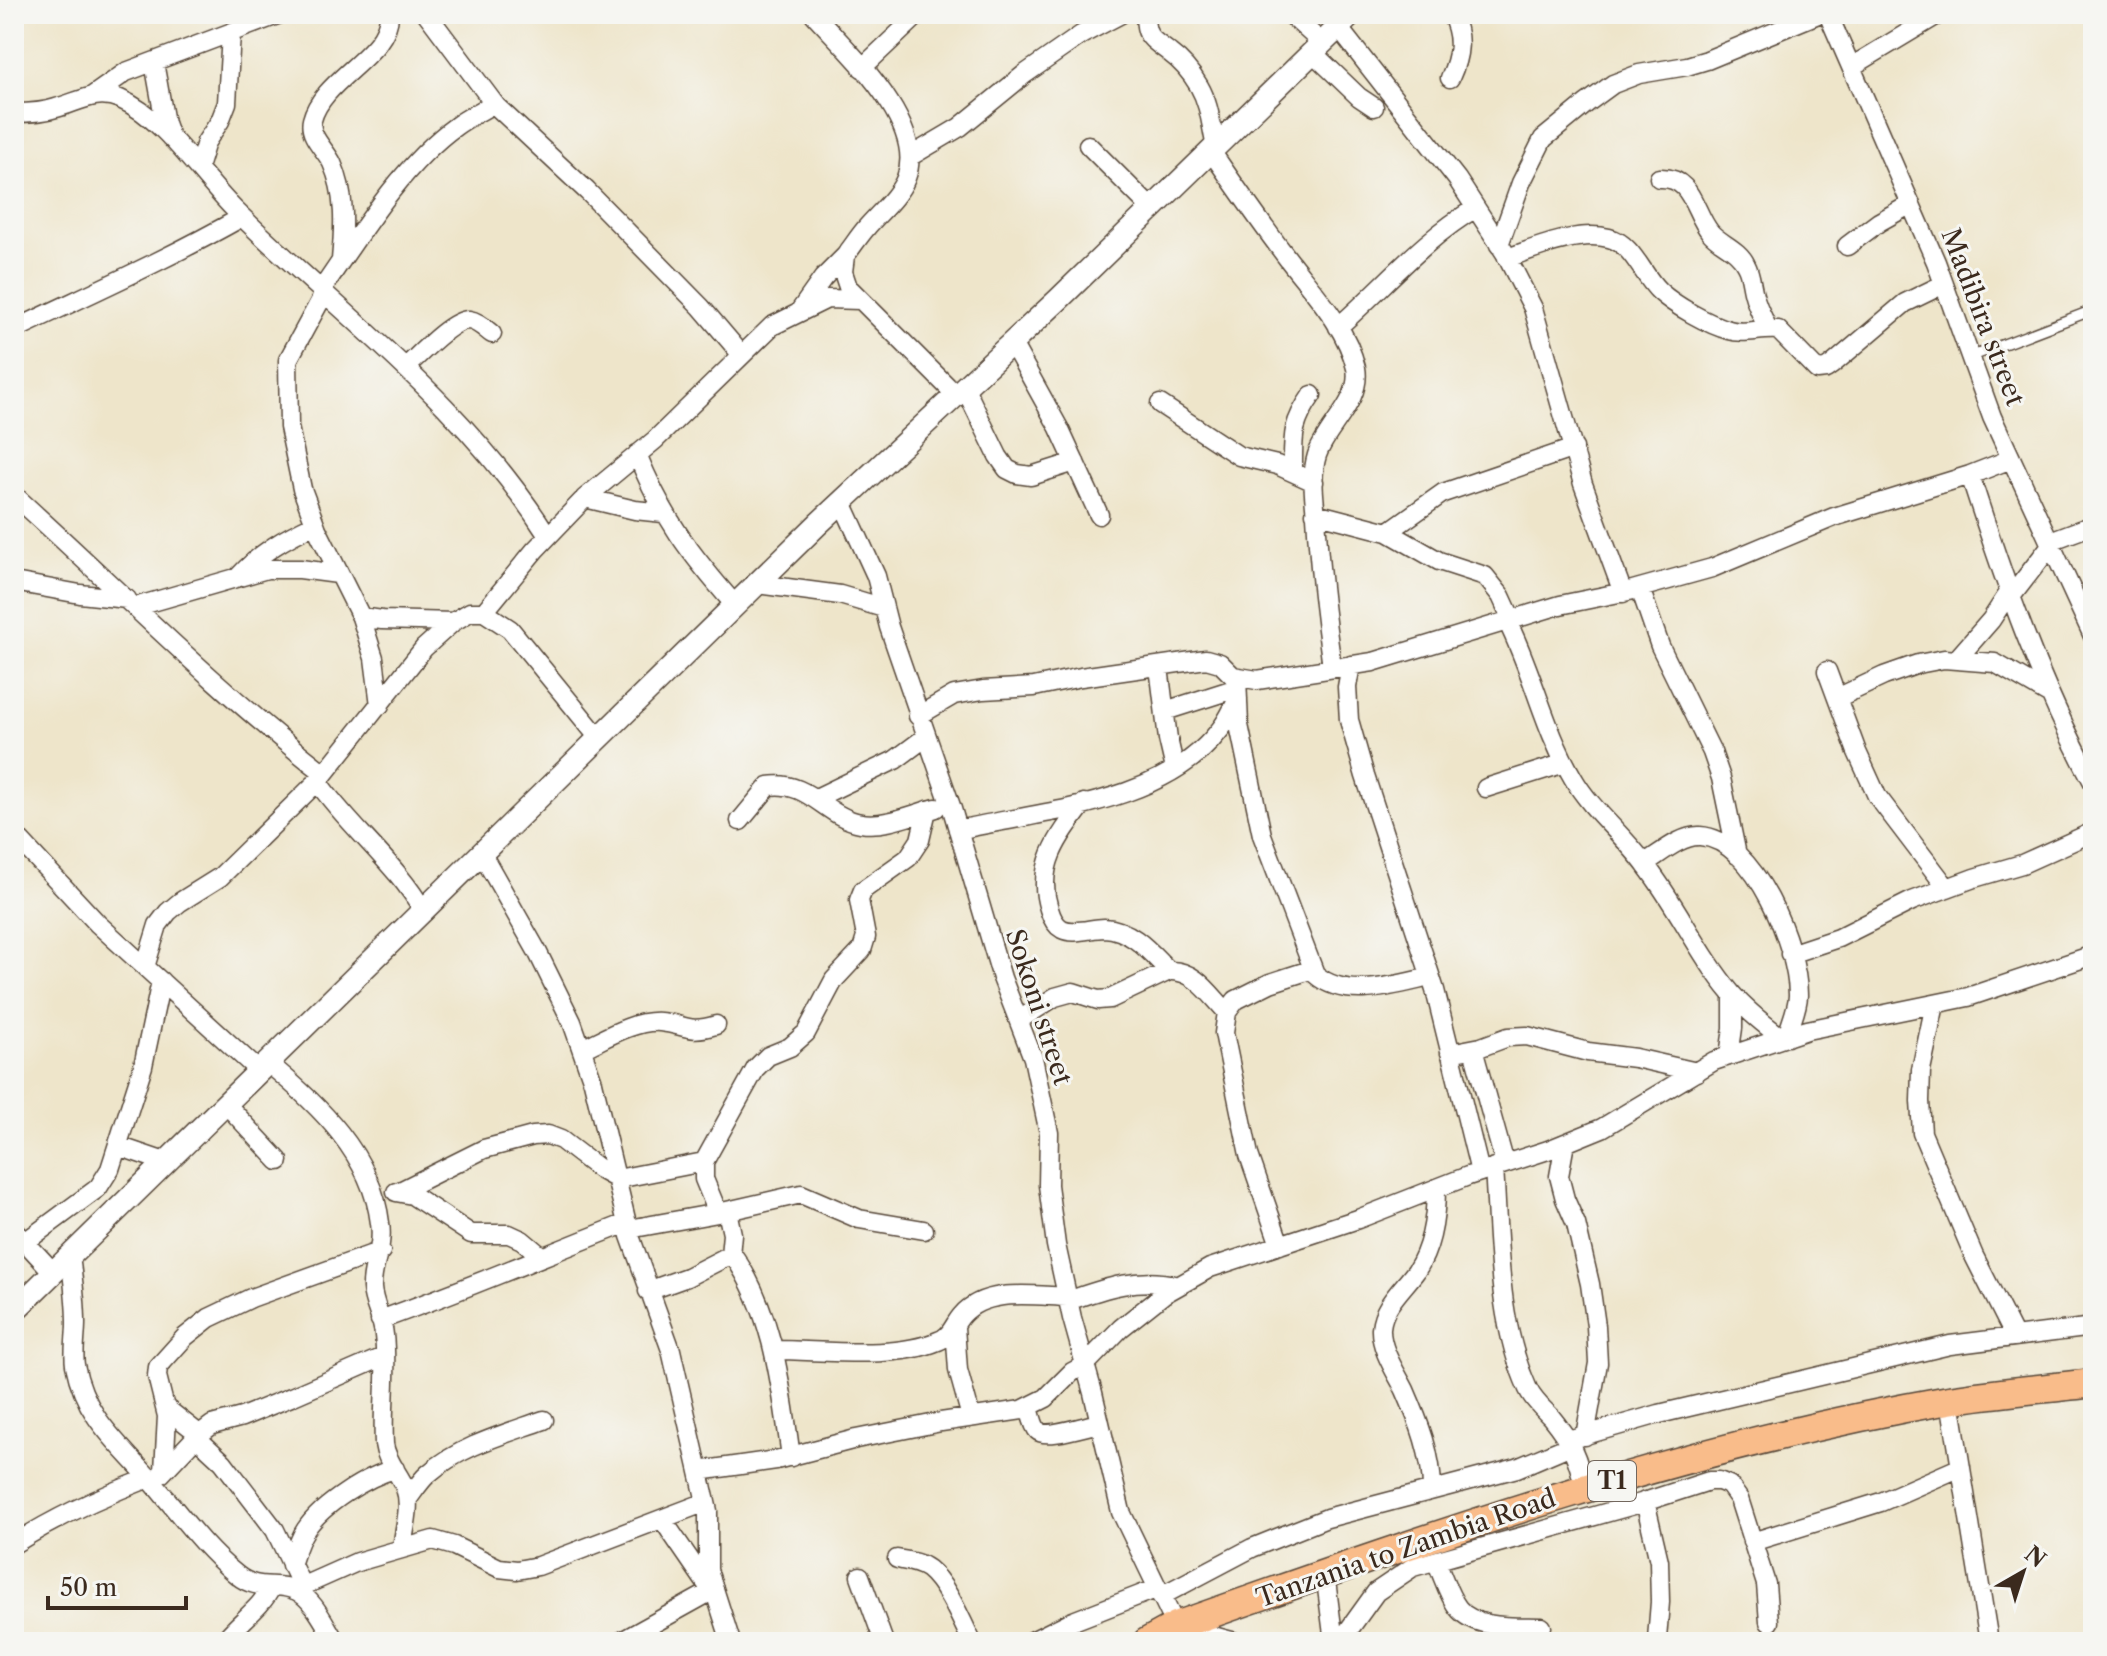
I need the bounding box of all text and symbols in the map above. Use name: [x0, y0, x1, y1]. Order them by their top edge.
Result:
street label: Madibira street: [1934, 224, 2032, 411]
street label: Sokoni street: [999, 925, 1079, 1090]
road number: T1: [1588, 1461, 1636, 1501]
street label: Tanzania to Zambia Road: [1252, 1482, 1560, 1614]
north arrow: [1983, 1532, 2063, 1612]
text: N: [2019, 1540, 2051, 1573]
scale bar: [48, 1560, 186, 1610]
text: 50 m: [60, 1573, 117, 1602]

